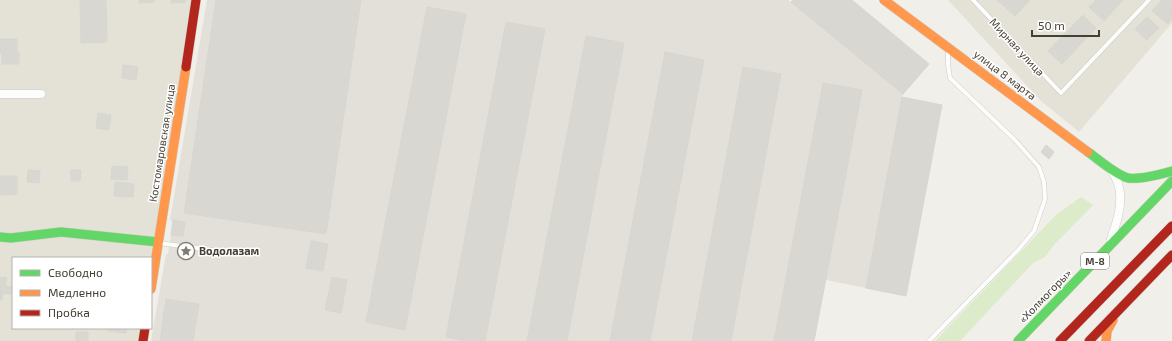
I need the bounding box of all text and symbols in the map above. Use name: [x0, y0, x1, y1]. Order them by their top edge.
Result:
scale bar: [1032, 12, 1099, 38]
street label: Мирная улица: [987, 15, 1047, 79]
text: 50 m: [1038, 18, 1065, 32]
street label: улица 8 марта: [971, 47, 1039, 103]
street label: Костомаровская улица: [146, 83, 178, 203]
place icon: Водолазам: [176, 241, 196, 261]
place label: Водолазам: [199, 244, 260, 257]
road number: М-8: [1081, 253, 1109, 269]
legend: [12, 257, 152, 329]
text: Свободно: [48, 265, 103, 279]
street label: «Холмогоры»: [1016, 266, 1074, 325]
text: Медленно: [48, 285, 106, 299]
text: Пробка: [48, 305, 90, 319]

